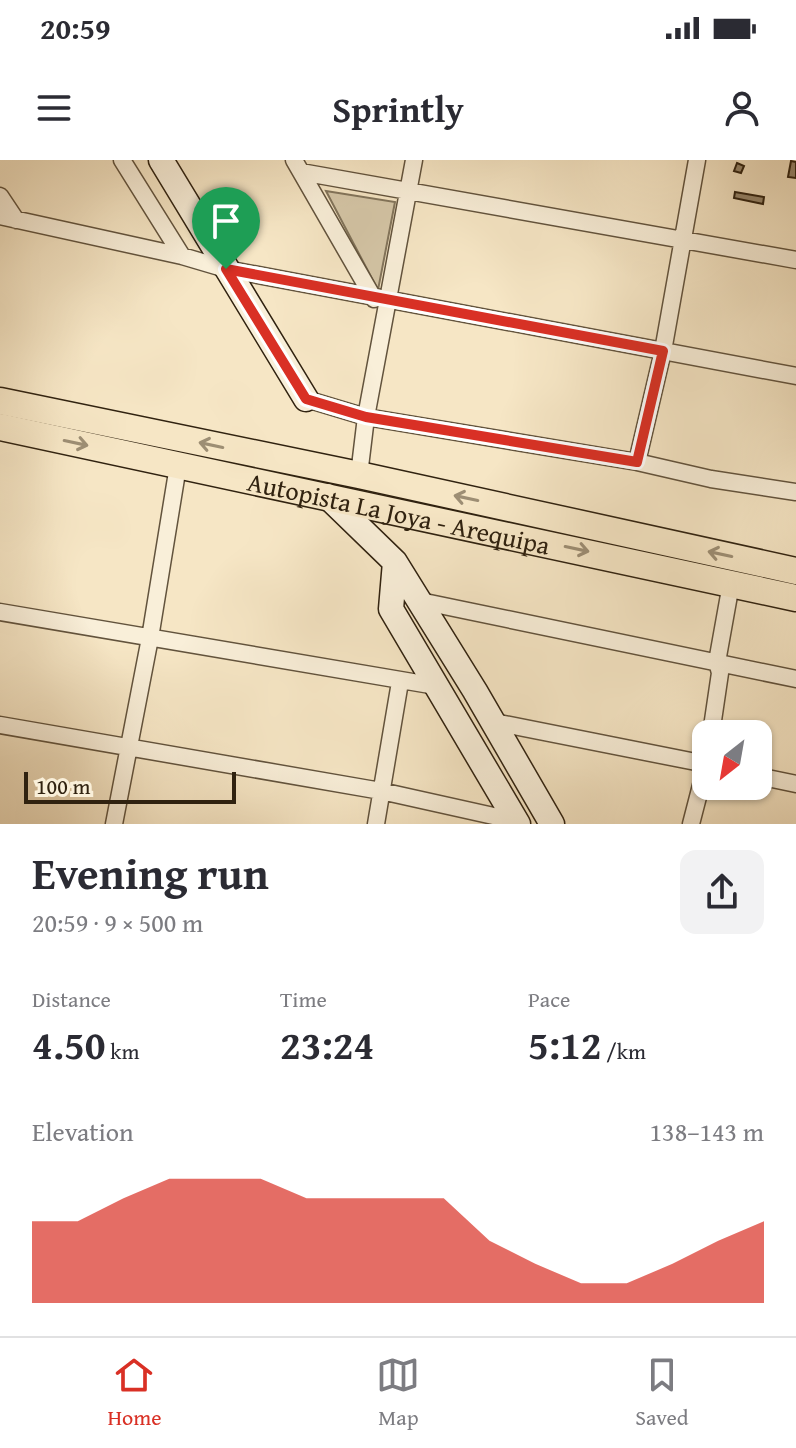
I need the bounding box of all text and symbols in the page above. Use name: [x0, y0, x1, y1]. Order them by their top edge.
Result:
text: 20:59: [40, 6, 111, 50]
text: Sprintly: [332, 82, 464, 135]
icon: menu: [32, 86, 76, 130]
icon: person: [720, 86, 764, 130]
pin: [192, 187, 260, 269]
icon: arrive: [204, 199, 248, 243]
one-way arrow: [63, 436, 89, 451]
one-way arrow: [199, 436, 225, 451]
street label: Autopista La Joya - Arequipa: [244, 461, 554, 564]
one-way arrow: [454, 490, 479, 505]
one-way arrow: [564, 542, 589, 557]
one-way arrow: [707, 546, 733, 561]
north arrow: [692, 720, 772, 800]
map controls: [692, 720, 772, 800]
scale bar: [24, 768, 236, 804]
text: 100 m: [36, 770, 91, 802]
text: Evening run: [32, 841, 269, 905]
button: share: [680, 850, 764, 934]
text: 20:59 · 9 × 500 m: [32, 903, 203, 942]
text: Distance: [32, 983, 111, 1015]
text: Time: [280, 983, 327, 1015]
text: Pace: [528, 983, 570, 1015]
text: 4.50: [32, 1015, 105, 1074]
text: 23:24: [280, 1015, 374, 1074]
text: 5:12: [528, 1015, 601, 1074]
text: km: [105, 1035, 139, 1067]
text: /km: [601, 1035, 646, 1067]
text: Elevation: [32, 1112, 134, 1151]
text: 138–143 m: [650, 1112, 764, 1151]
tab: Home: [107, 1353, 162, 1433]
tab: Map: [376, 1353, 420, 1433]
tab: Saved: [635, 1353, 689, 1433]

